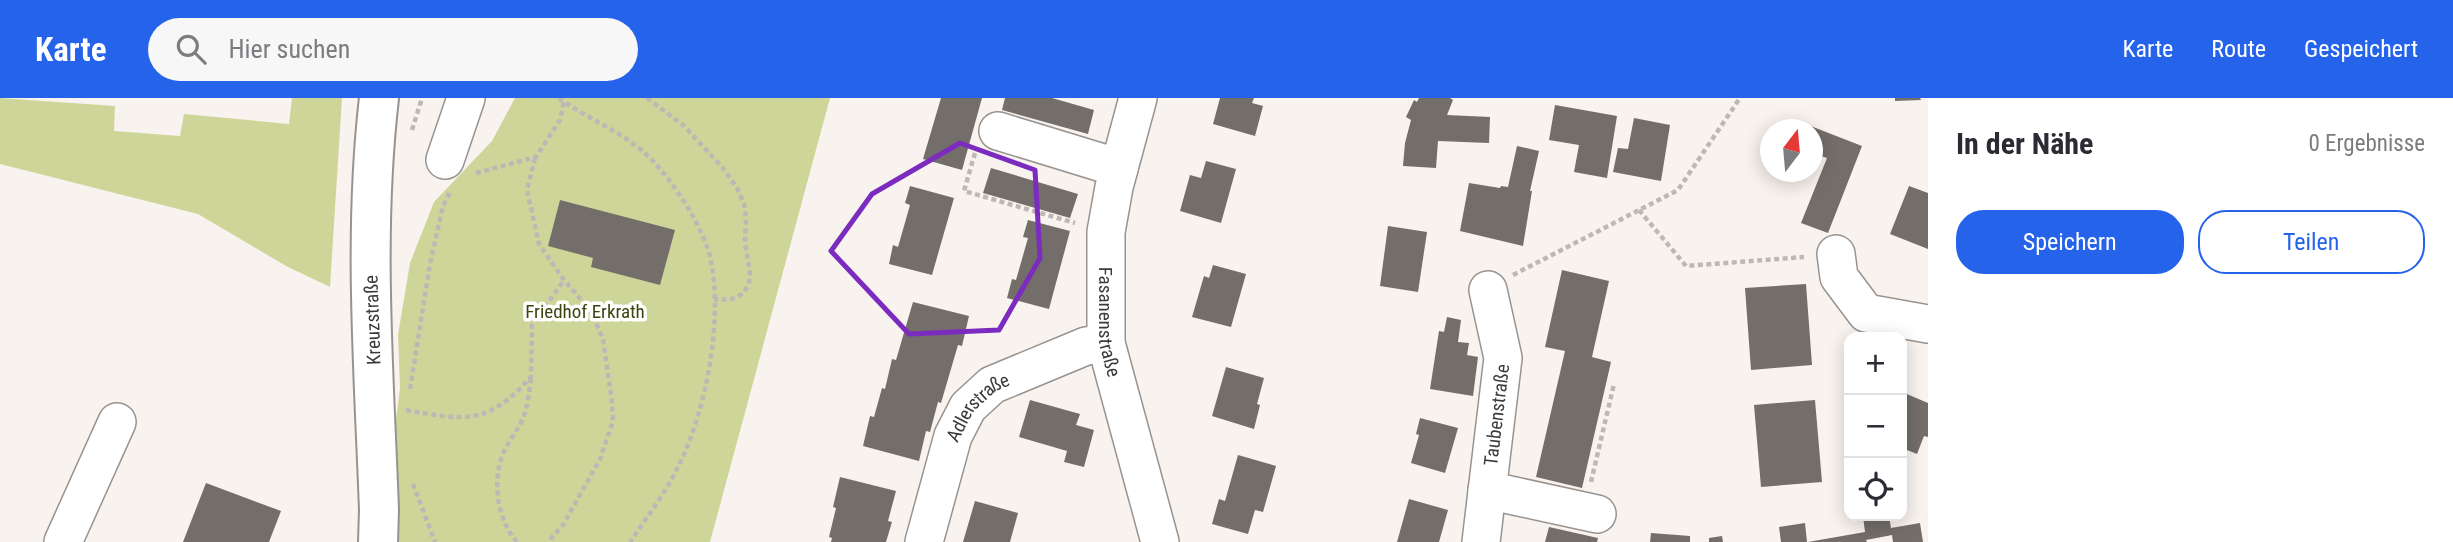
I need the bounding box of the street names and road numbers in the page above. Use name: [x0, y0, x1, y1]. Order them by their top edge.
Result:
street label: Fasanenstraße: [1094, 267, 1126, 379]
street label: Kreuzstraße: [359, 275, 386, 365]
street label: Taubenstraße: [1479, 363, 1514, 467]
street label: Adlerstraße: [941, 368, 1013, 445]

